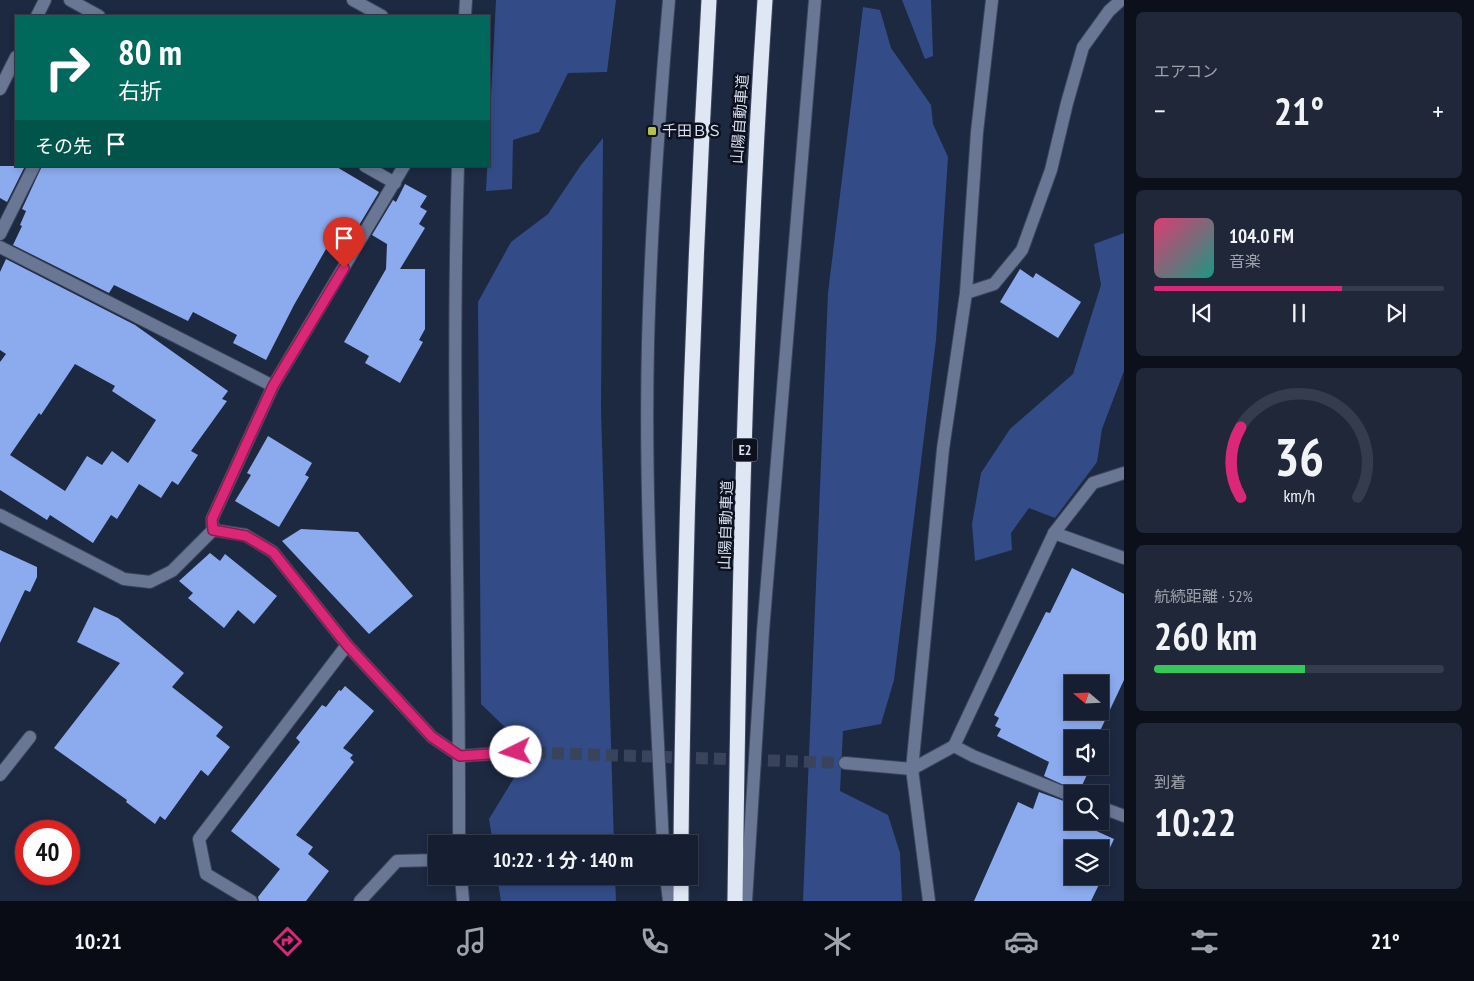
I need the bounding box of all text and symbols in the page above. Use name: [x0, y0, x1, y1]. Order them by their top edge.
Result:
text: 80 m: [118, 29, 182, 75]
icon: right: [35, 35, 100, 100]
text: エアコン: [1154, 61, 1218, 81]
street label: 山陽自動車道: [727, 73, 752, 165]
text: 右折: [118, 77, 162, 105]
text: 21°: [1274, 86, 1324, 135]
text: −: [1154, 92, 1166, 129]
text: +: [1432, 92, 1444, 129]
place label: 千田ＢＳ: [662, 121, 722, 140]
marker: 千田ＢＳ: [646, 125, 658, 137]
icon: arrive: [102, 130, 130, 158]
text: その先: [35, 134, 92, 158]
pin: [323, 217, 365, 268]
icon: arrive: [330, 224, 358, 252]
text: 104.0 FM: [1229, 224, 1294, 248]
text: 音楽: [1229, 251, 1261, 271]
icon: previous: [1188, 299, 1216, 327]
icon: pause: [1285, 299, 1313, 327]
icon: next: [1382, 299, 1410, 327]
text: 36: [1274, 423, 1324, 490]
road number: E2: [732, 438, 758, 462]
street label: 山陽自動車道: [714, 480, 737, 570]
text: km/h: [1283, 484, 1315, 507]
text: 航続距離 · 52%: [1154, 586, 1253, 606]
text: 260 km: [1154, 611, 1257, 660]
north arrow: [1064, 675, 1109, 720]
map controls: [1064, 675, 1109, 885]
position arrow: [489, 725, 541, 777]
button: sound: [1064, 730, 1109, 775]
text: 到着: [1154, 772, 1186, 792]
button: search: [1064, 785, 1109, 830]
text: 10:22: [1154, 797, 1236, 846]
speed limit sign: 40: [15, 820, 80, 885]
button: layers: [1064, 840, 1109, 885]
text: 10:22 · 1 分 · 140 m: [493, 848, 633, 872]
icon: directions: [270, 924, 305, 959]
icon: music: [454, 924, 489, 959]
icon: phone: [637, 924, 672, 959]
icon: climate: [820, 924, 855, 959]
icon: car: [1004, 924, 1039, 959]
icon: filters: [1187, 924, 1222, 959]
text: 10:21: [74, 927, 122, 955]
text: 21°: [1371, 927, 1400, 955]

